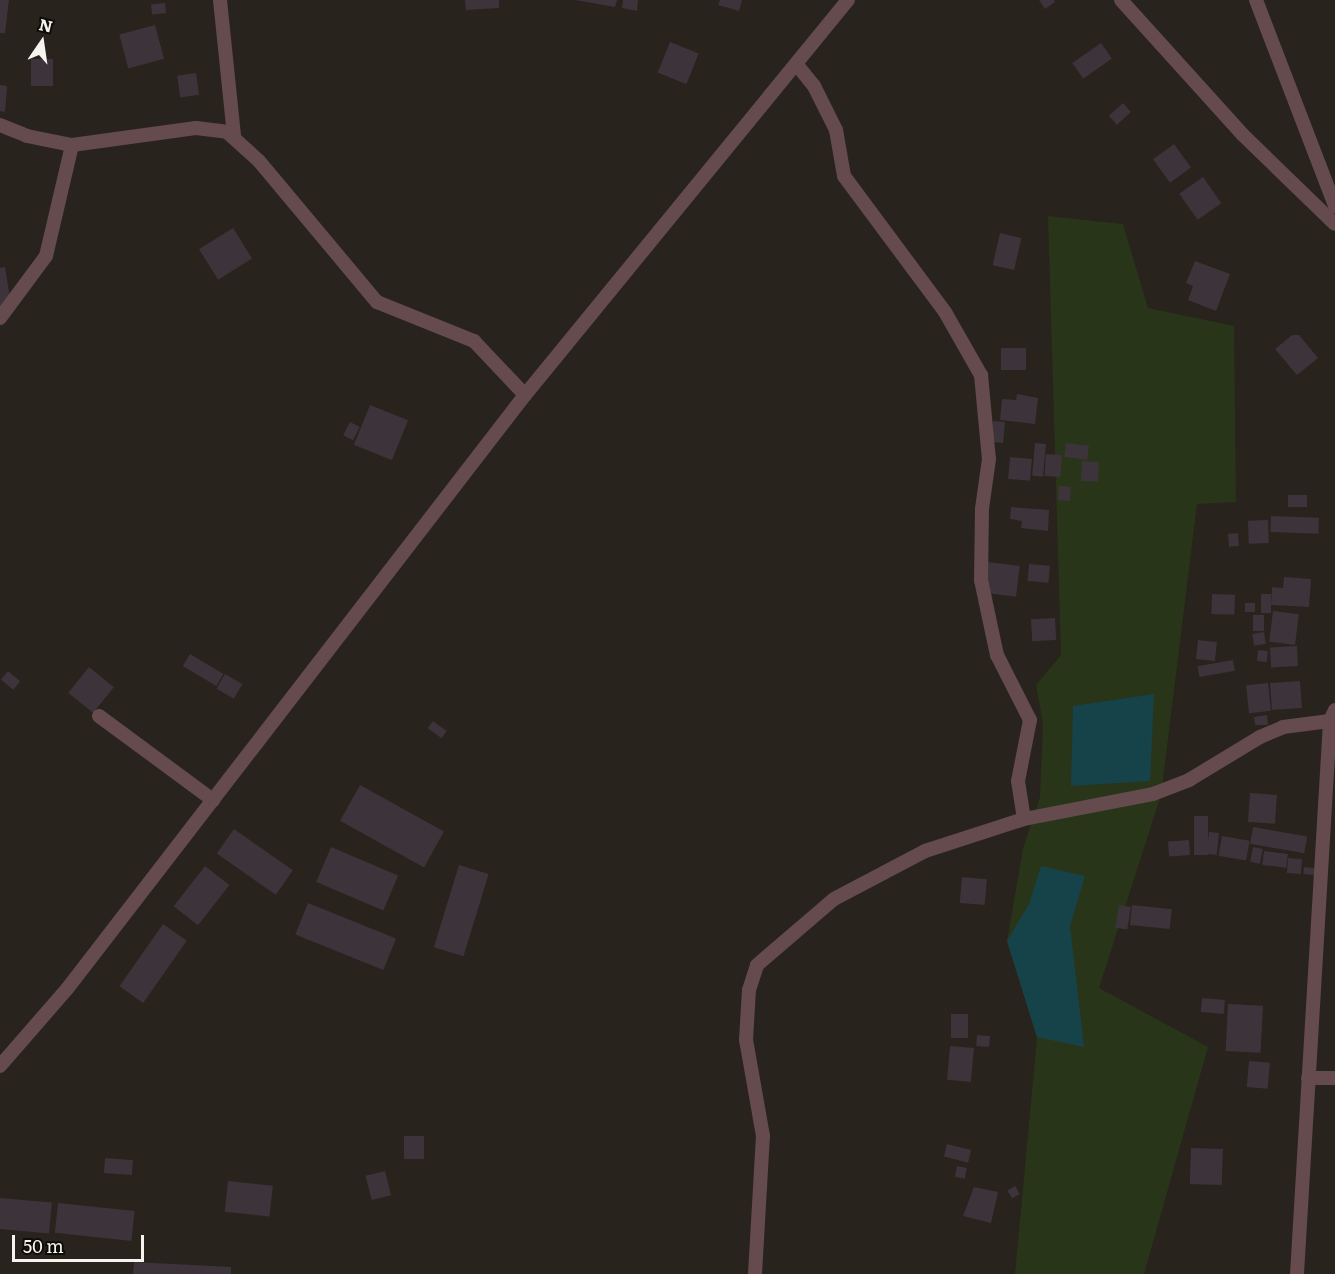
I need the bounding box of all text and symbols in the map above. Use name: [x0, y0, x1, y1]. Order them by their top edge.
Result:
text: N: [37, 11, 55, 38]
north arrow: [12, 12, 72, 72]
scale bar: [15, 1223, 147, 1261]
text: 50 m: [23, 1232, 64, 1259]

